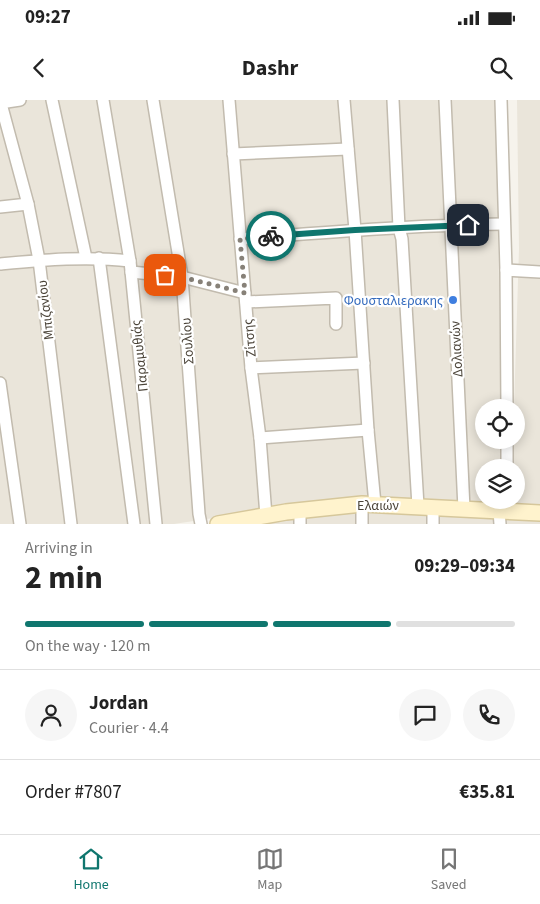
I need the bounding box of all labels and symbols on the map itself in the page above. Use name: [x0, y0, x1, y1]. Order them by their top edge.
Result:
pin: [447, 204, 489, 246]
courier: [246, 211, 296, 261]
pin: [144, 254, 186, 296]
street label: Μπιζανίου: [32, 279, 60, 341]
place label: Φουσταλιερακης: [344, 291, 443, 311]
marker: Φουσταλιερακης: [447, 294, 459, 306]
street label: Σουλίου: [176, 317, 200, 365]
street label: Ζίτσης: [238, 318, 262, 358]
street label: Παραμυθιάς: [126, 319, 154, 393]
street label: Δολιανών: [446, 320, 468, 378]
street label: Ελαιών: [357, 496, 399, 516]

